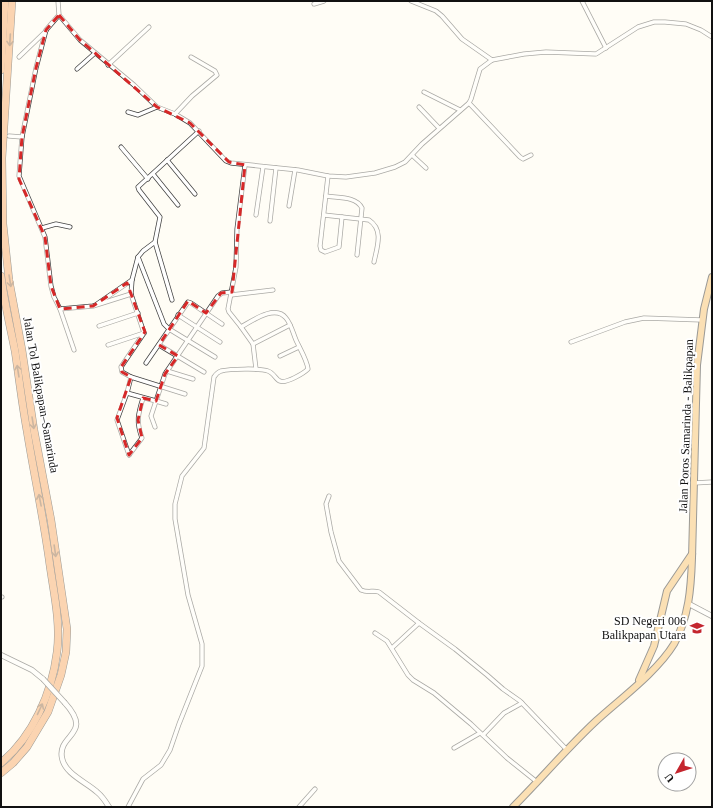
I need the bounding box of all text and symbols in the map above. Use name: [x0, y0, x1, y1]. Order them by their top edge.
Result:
one-way arrow: [7, 33, 14, 46]
one-way arrow: [6, 274, 14, 287]
street label: Jalan Tol Balikpapan–Samarinda: [20, 316, 62, 475]
street label: Jalan Poros Samarinda - Balikpapan: [676, 339, 696, 513]
one-way arrow: [14, 365, 22, 378]
one-way arrow: [29, 416, 37, 429]
one-way arrow: [35, 493, 43, 506]
one-way arrow: [52, 544, 59, 557]
place label: SD Negeri 006 Balikpapan Utara: [602, 614, 687, 642]
school or university icon: SD Negeri 006 Balikpapan Utara: [689, 620, 705, 636]
one-way arrow: [37, 704, 44, 716]
north arrow: [657, 752, 697, 792]
text: U: [662, 771, 676, 785]

